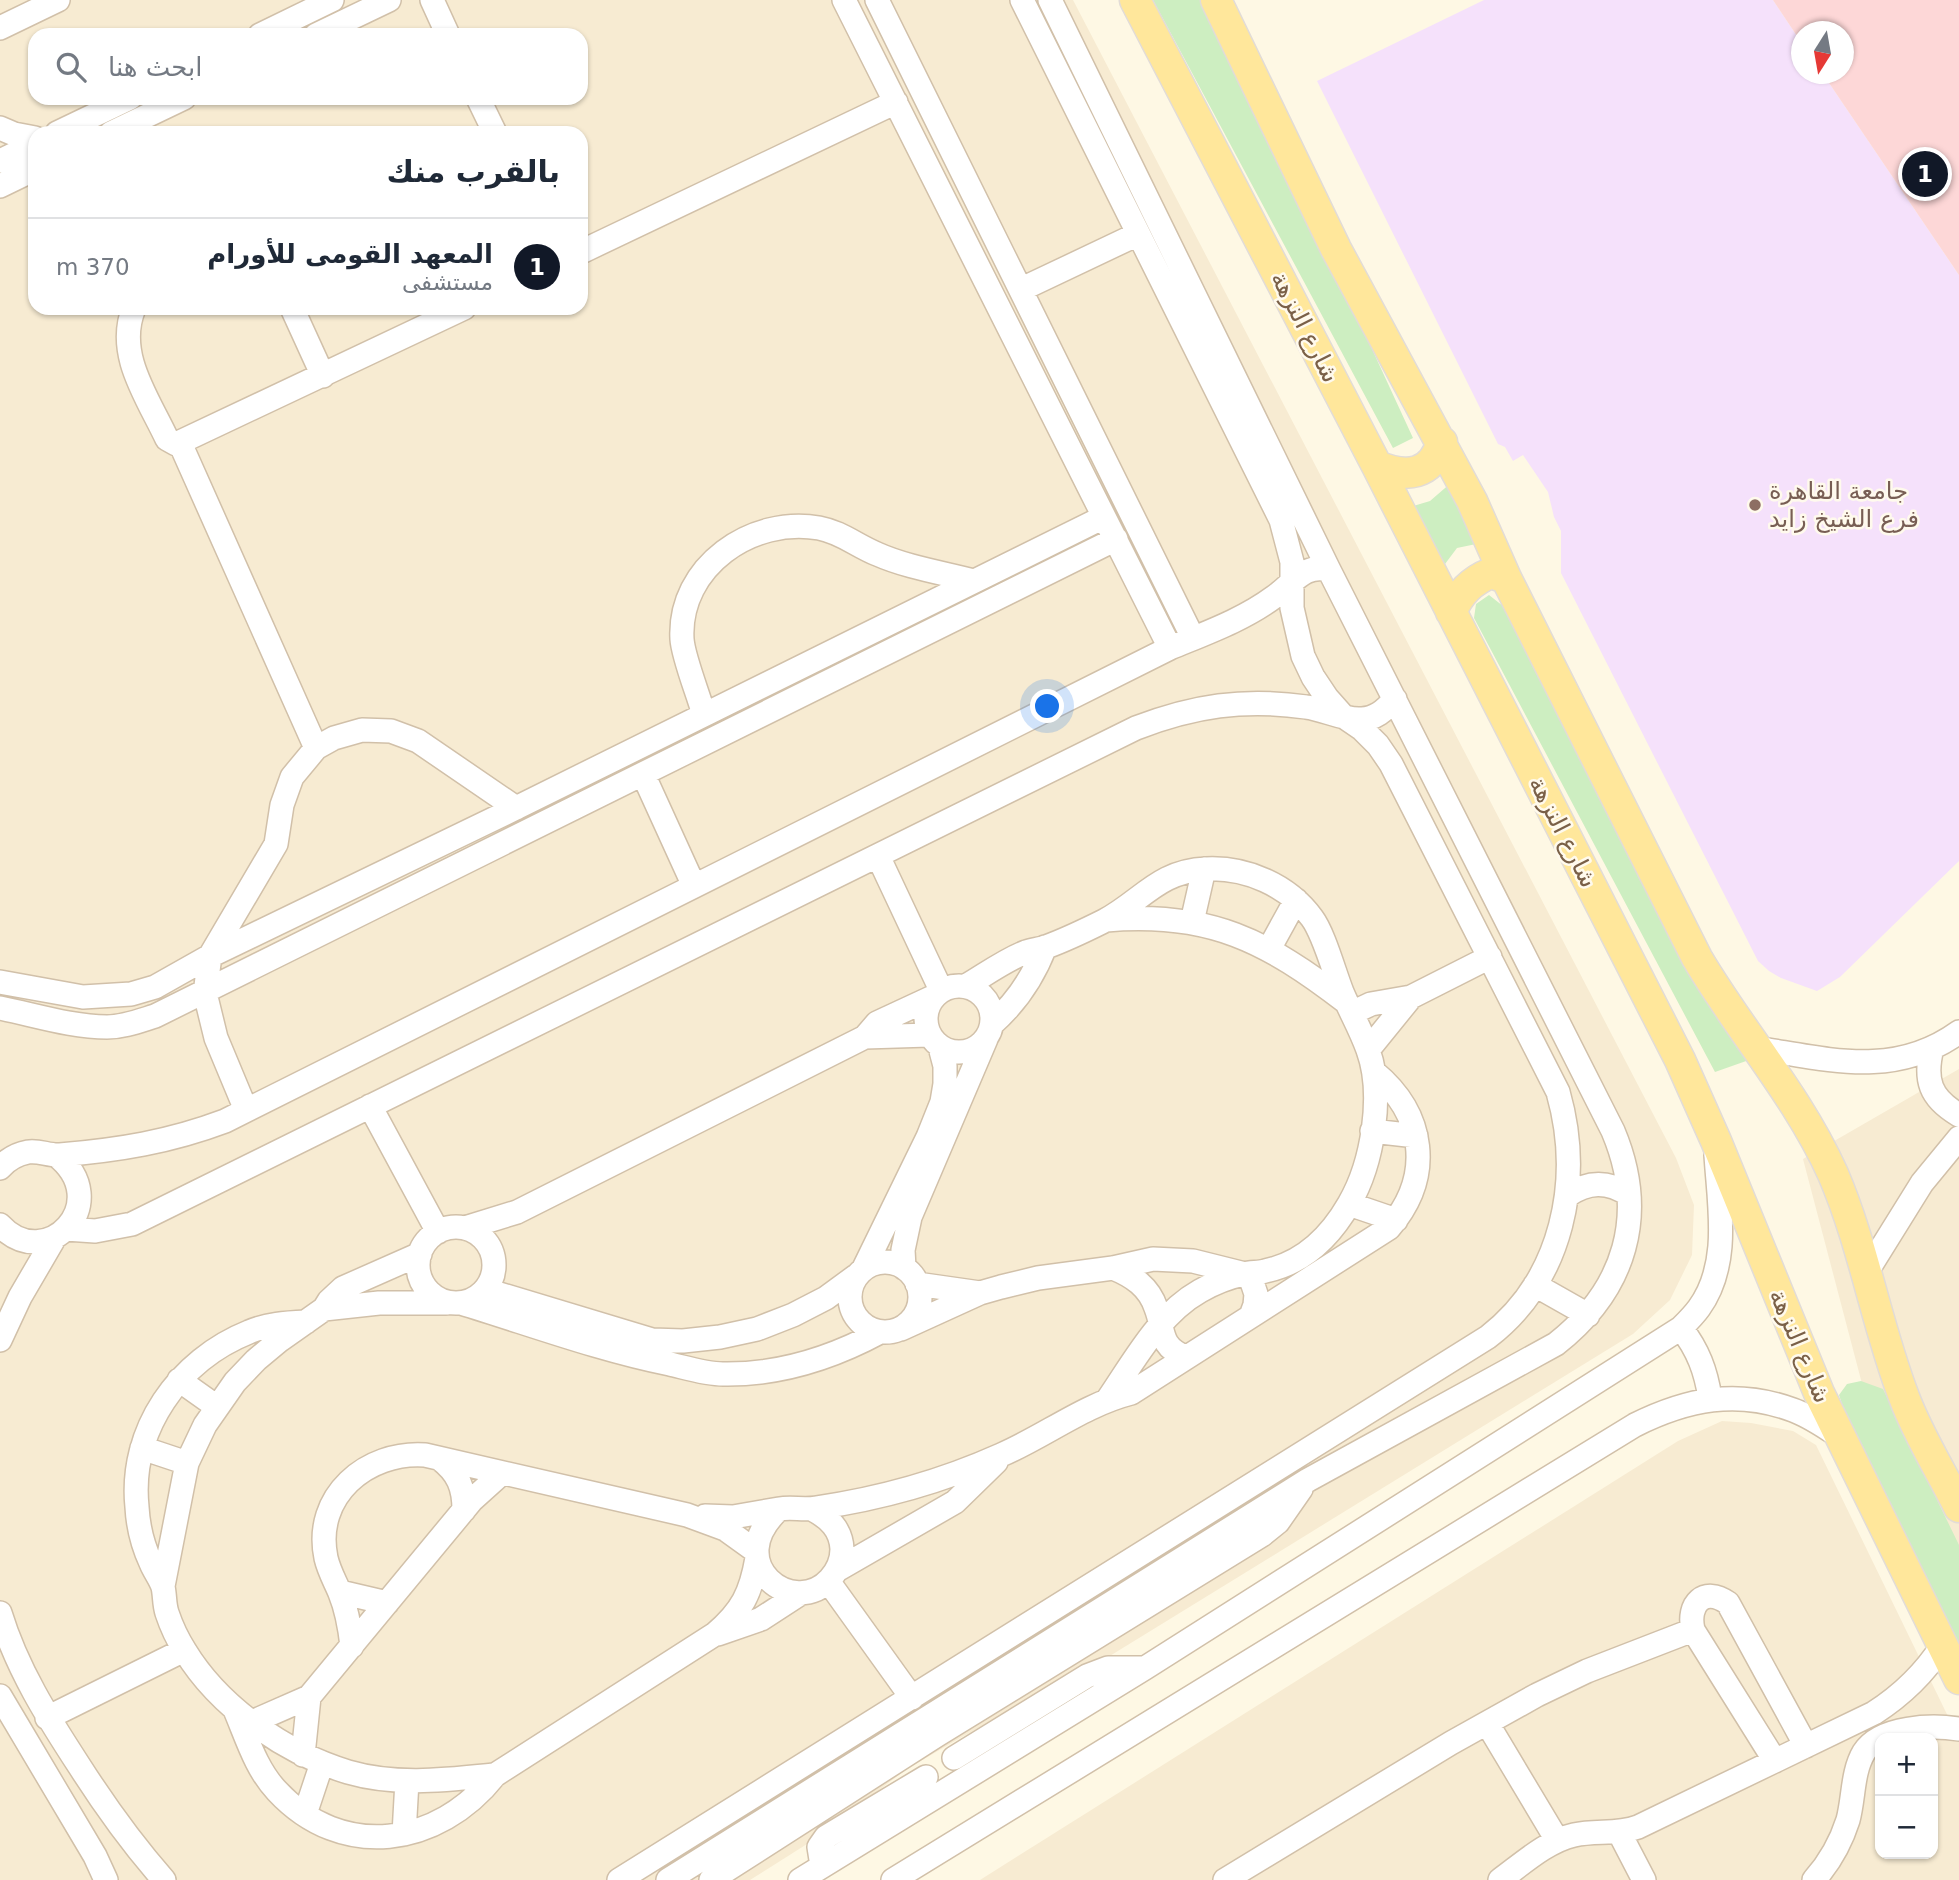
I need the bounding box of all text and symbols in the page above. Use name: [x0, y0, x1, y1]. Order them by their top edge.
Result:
north arrow: [1791, 21, 1854, 84]
search box: [28, 28, 588, 105]
icon: search: [52, 48, 90, 86]
text: ابحث هنا: [108, 52, 203, 82]
pin: 1: [1902, 148, 1948, 200]
text: بالقرب منك: [387, 154, 560, 189]
text: المعهد القومى للأورام: [207, 239, 493, 269]
text: 370 m: [56, 254, 130, 280]
text: 1: [529, 254, 545, 280]
street label: شارع النزهة: [1265, 267, 1345, 387]
text: مستشفى: [402, 269, 493, 295]
place label: جامعة القاهرة فرع الشيخ زايد: [1769, 477, 1919, 533]
marker: جامعة القاهرة فرع الشيخ زايد: [1747, 497, 1763, 513]
your location: [1030, 689, 1064, 723]
street label: شارع النزهة: [1523, 772, 1603, 892]
street label: شارع النزهة: [1763, 1285, 1837, 1407]
map controls: [1875, 1733, 1938, 1859]
button: +: [1875, 1733, 1938, 1796]
button: −: [1875, 1796, 1938, 1859]

